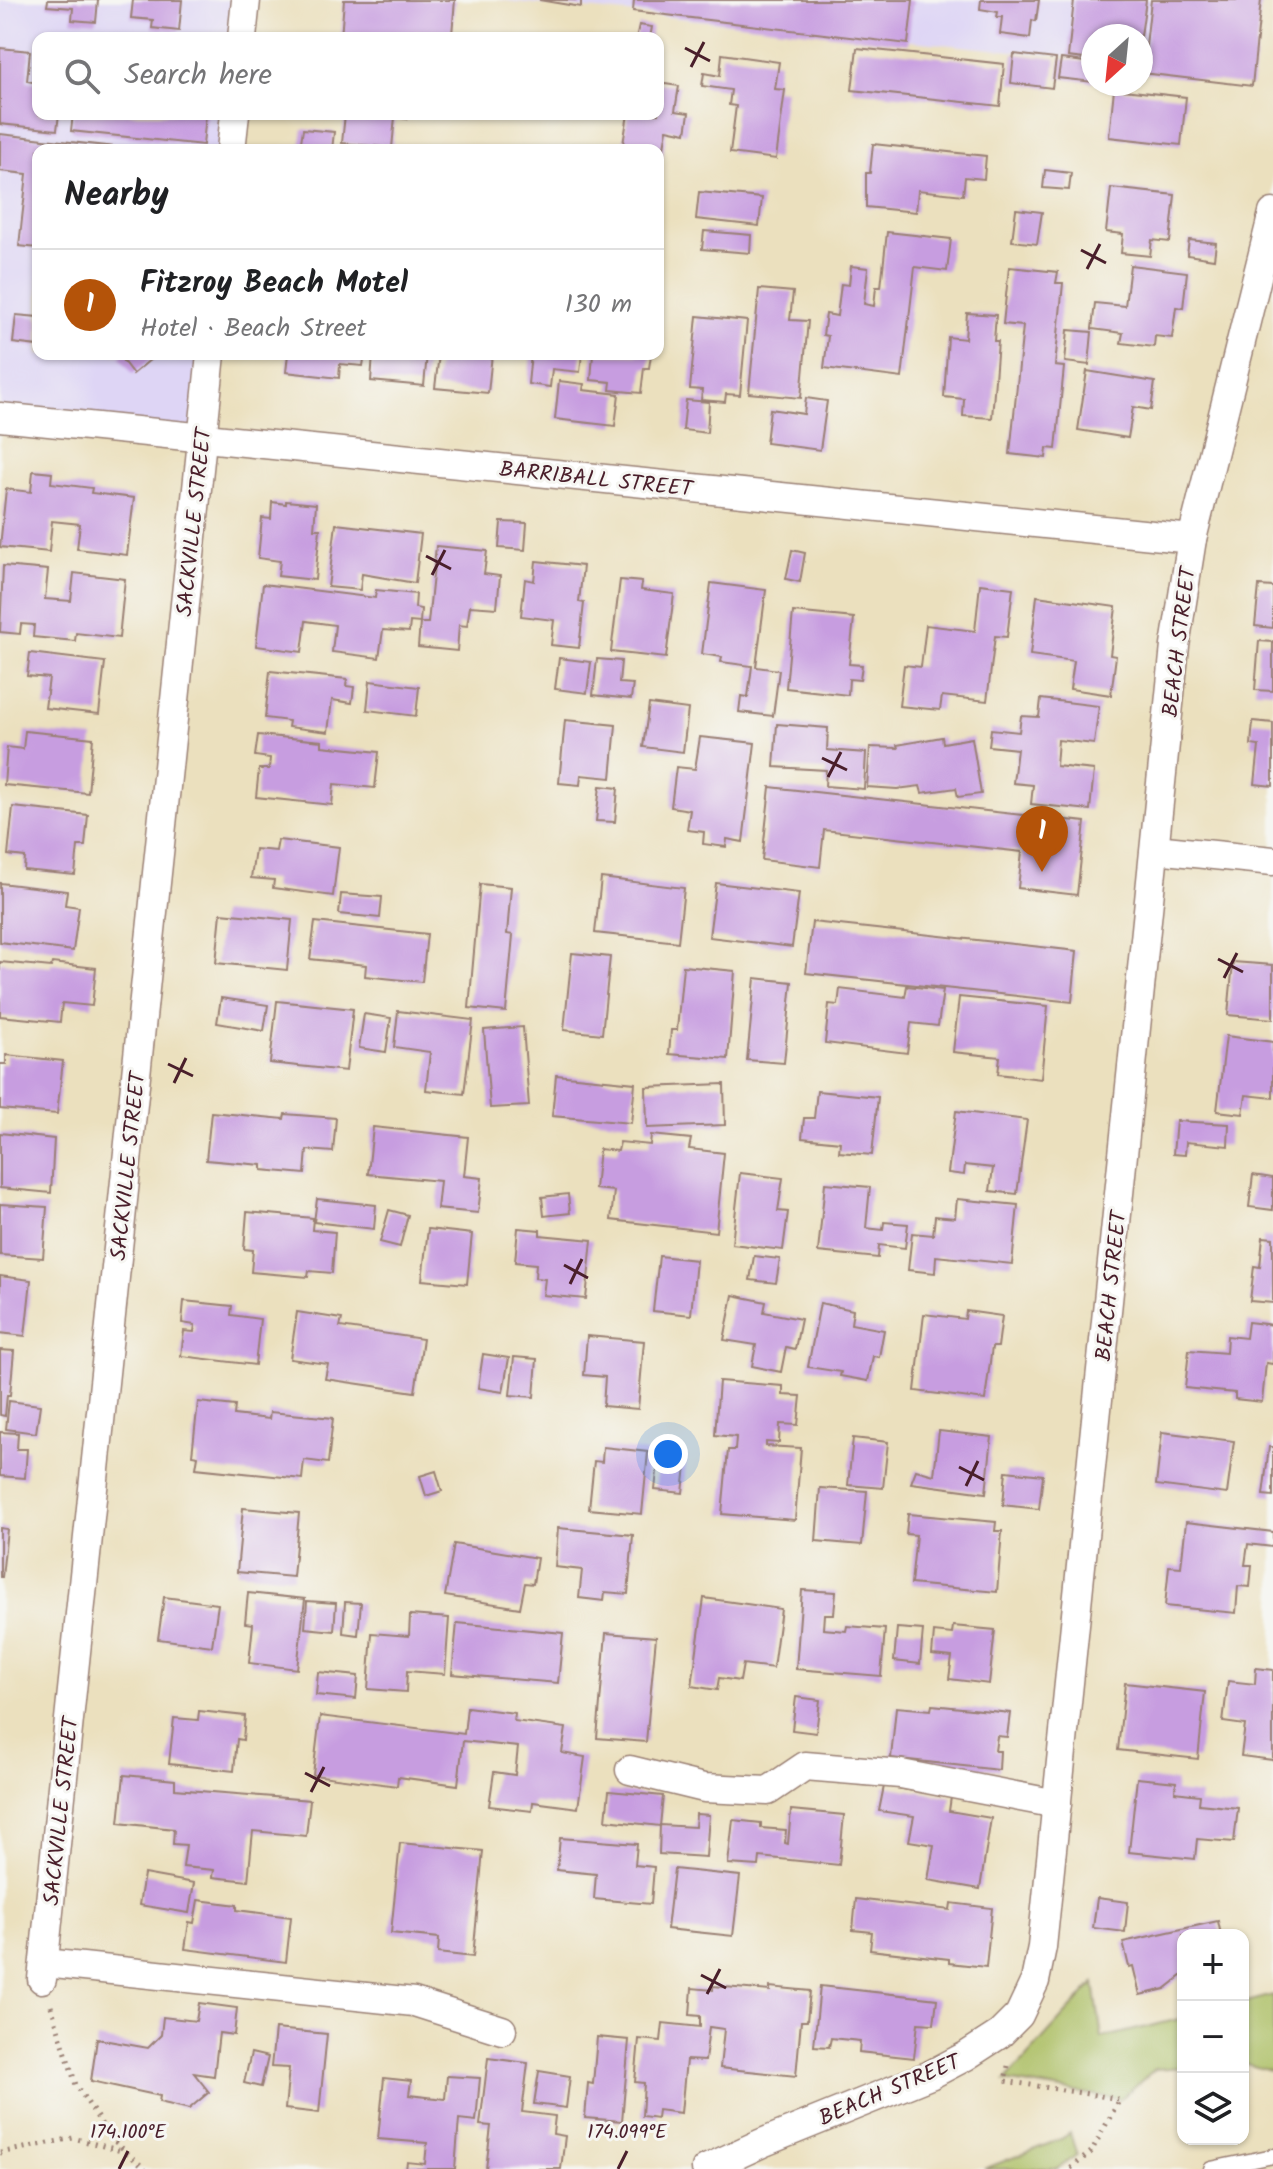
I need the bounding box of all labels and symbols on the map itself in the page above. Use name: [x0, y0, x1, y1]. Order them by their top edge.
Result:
north arrow: [1081, 24, 1153, 96]
street label: SACKVILLE STREET: [168, 424, 223, 618]
street label: BARRIBALL STREET: [497, 453, 696, 508]
street label: BEACH STREET: [1154, 563, 1207, 719]
pin: 1: [1016, 806, 1068, 872]
street label: SACKVILLE STREET: [102, 1068, 157, 1262]
street label: BEACH STREET: [1087, 1207, 1138, 1363]
your location: [648, 1434, 688, 1474]
street label: SACKVILLE STREET: [35, 1713, 90, 1907]
street label: BEACH STREET: [814, 2045, 968, 2137]
text: 174.100°E: [90, 2117, 167, 2149]
text: 174.099°E: [587, 2117, 668, 2149]

